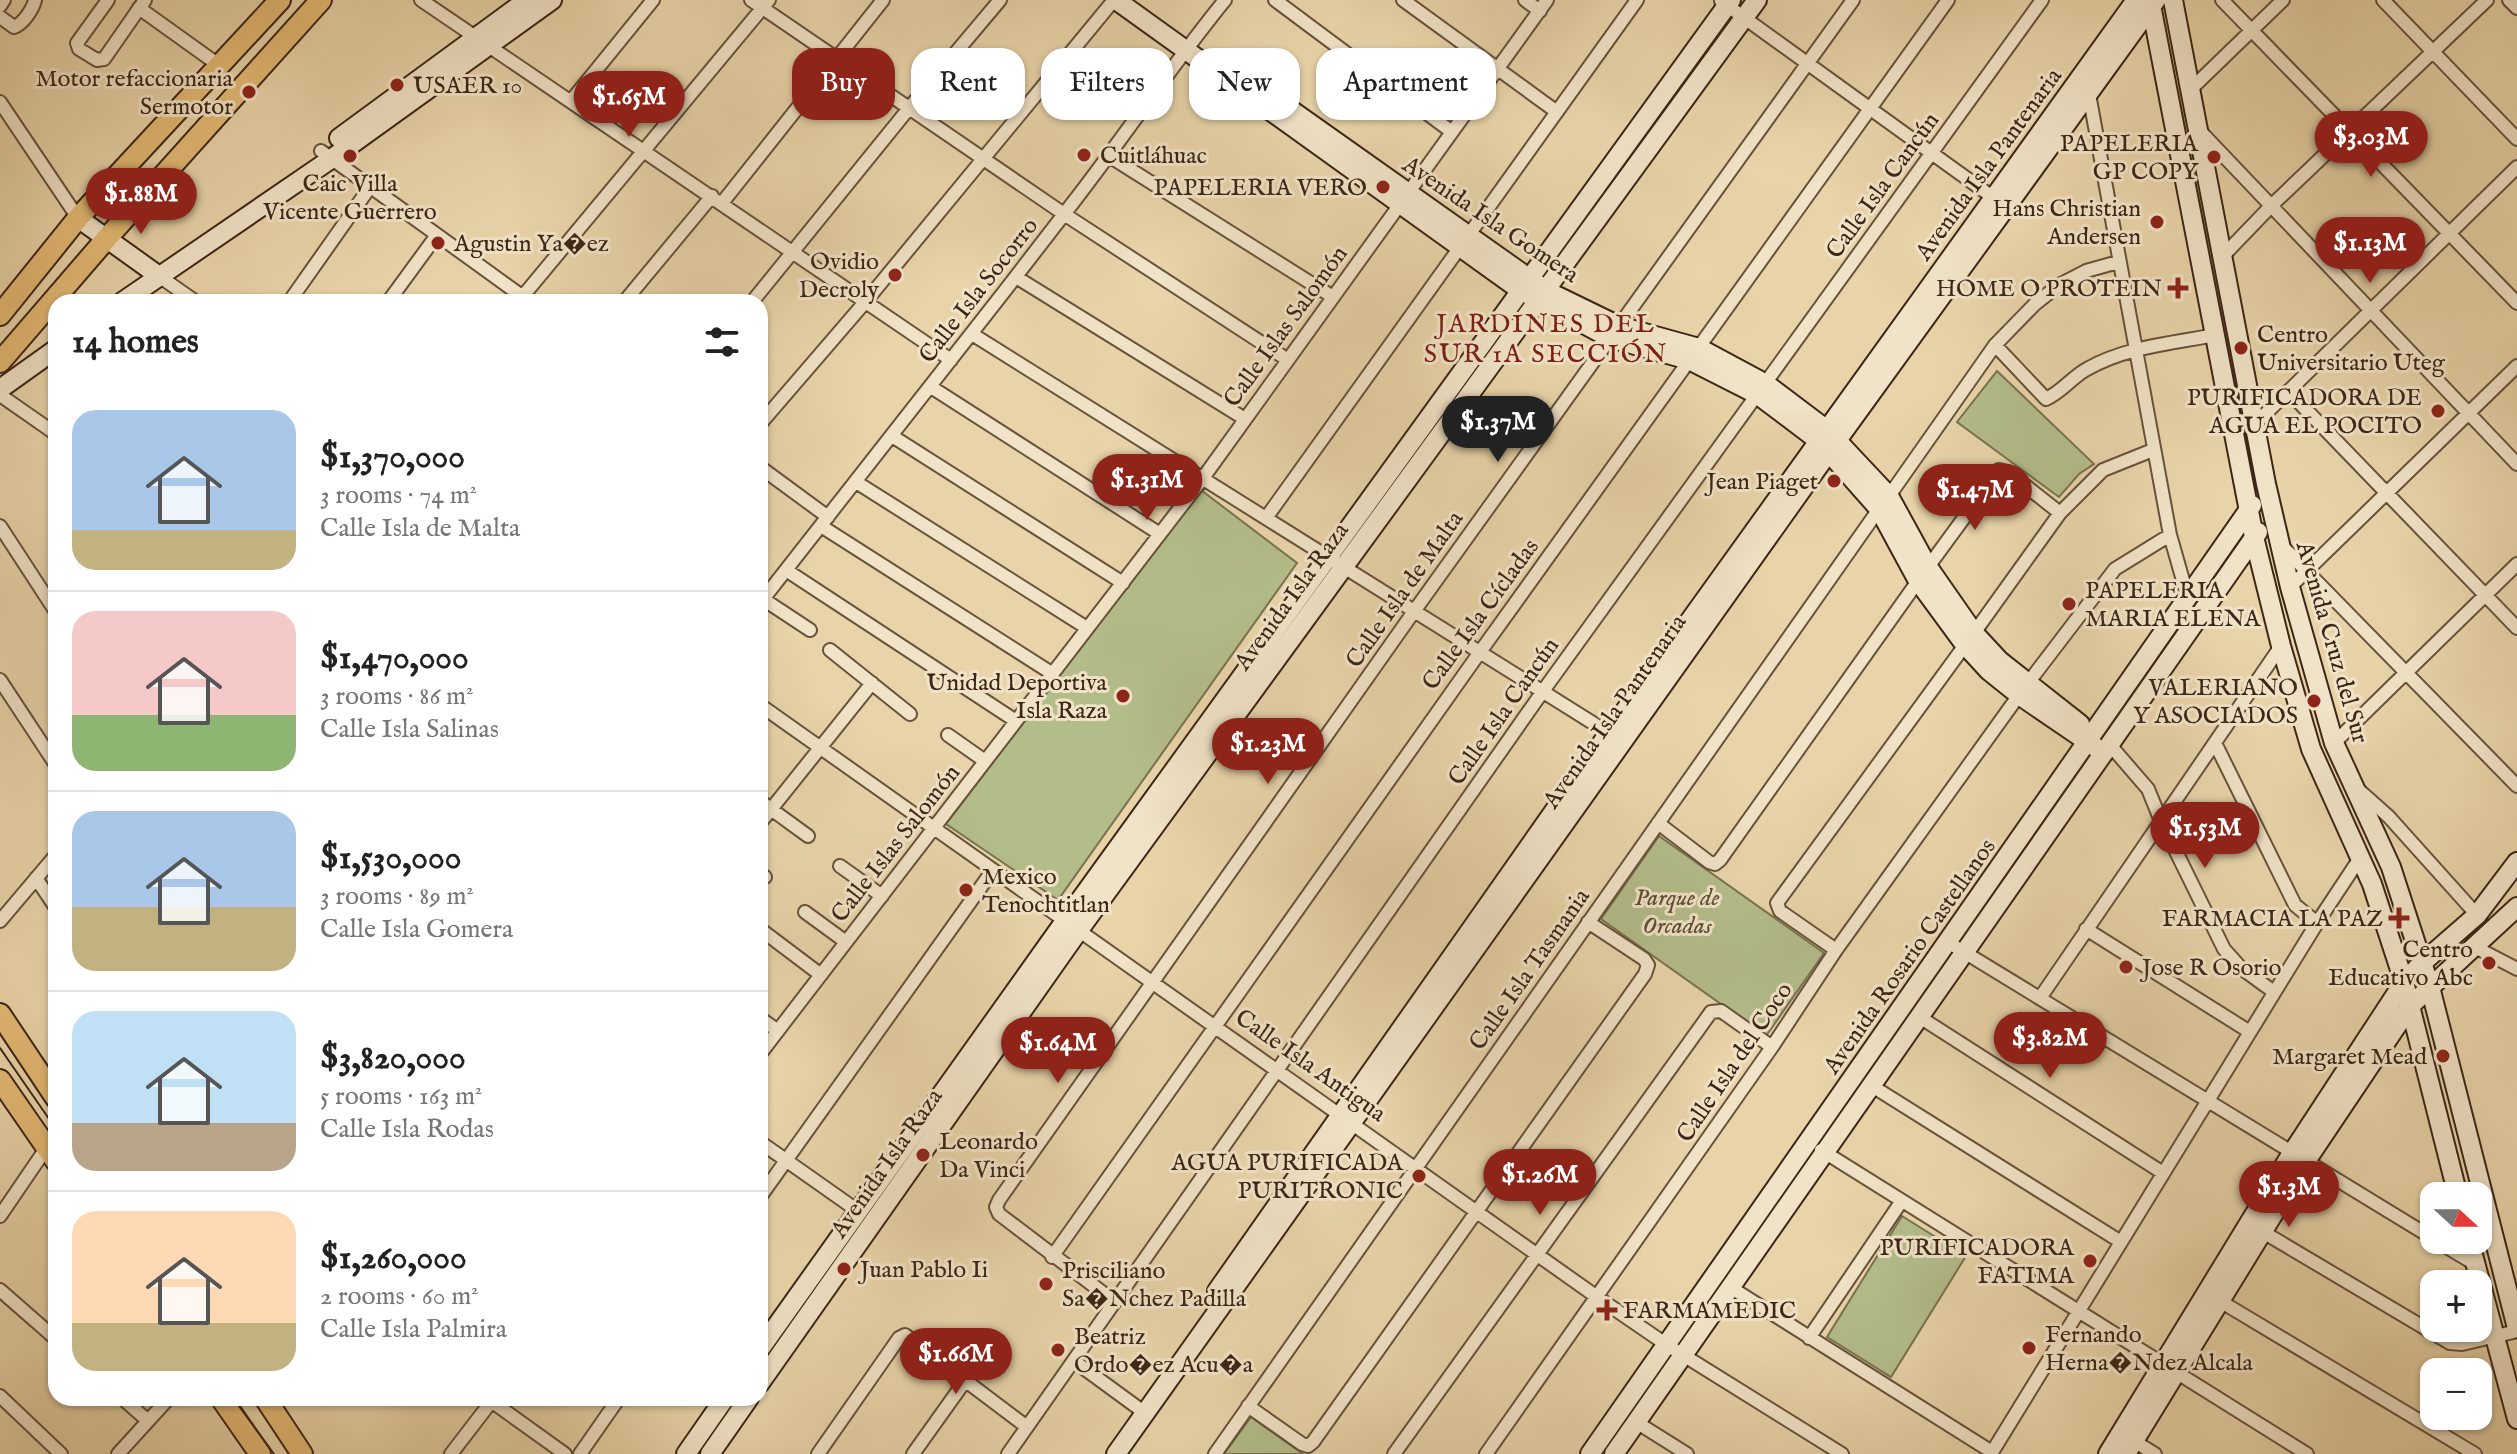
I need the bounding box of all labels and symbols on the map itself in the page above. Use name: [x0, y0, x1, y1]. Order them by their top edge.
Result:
street label: Avenida Isla Pantenaria: [1908, 62, 2070, 268]
place label: Motor refaccionaria Sermotor: [35, 64, 234, 123]
place label: USAER 10: [413, 71, 522, 102]
pin: $1.65M: [564, 71, 694, 139]
marker: USAER 10: [388, 76, 406, 94]
marker: Motor refaccionaria Sermotor: [240, 83, 258, 101]
street label: Calle Isla Cancún: [1820, 106, 1947, 265]
pin: $3.03M: [2306, 111, 2436, 179]
place label: PAPELERIA GP COPY: [2060, 129, 2200, 188]
place label: Cuitláhuac: [1100, 141, 1207, 172]
marker: Cuitláhuac: [1075, 146, 1093, 164]
marker: Caic Villa Vicente Guerrero: [341, 147, 359, 165]
marker: PAPELERIA GP COPY: [2205, 148, 2223, 166]
street label: Avenida Isla Gomera: [1395, 149, 1585, 291]
pin: $1.88M: [76, 168, 206, 236]
place label: Caic Villa Vicente Guerrero: [262, 169, 437, 228]
place label: PAPELERIA VERO: [1153, 173, 1367, 204]
marker: PAPELERIA VERO: [1374, 178, 1392, 196]
place label: Hans Christian Andersen: [1992, 194, 2141, 253]
street label: Calle Isla Socorro: [913, 212, 1046, 370]
marker: Hans Christian Andersen: [2148, 213, 2166, 231]
pin: $1.13M: [2305, 217, 2435, 285]
place label: Agustin Ya�ez: [453, 229, 609, 260]
marker: Agustin Ya�ez: [429, 234, 447, 252]
street label: Calle Islas Salomón: [1217, 240, 1355, 414]
place label: Ovidio Decroly: [799, 247, 879, 306]
marker: Ovidio Decroly: [886, 266, 904, 284]
place label: HOME O PROTEIN: [1936, 274, 2162, 305]
marker: HOME O PROTEIN: [2169, 279, 2187, 297]
district label: JARDINES DEL SUR 1A SECCIÓN: [1424, 308, 1668, 371]
place label: Centro Universitario Uteg: [2257, 320, 2446, 379]
marker: Centro Universitario Uteg: [2232, 339, 2250, 357]
place label: PURIFICADORA DE AGUA EL POCITO: [2187, 383, 2422, 442]
pin: $1.37M: [1433, 396, 1563, 464]
marker: PURIFICADORA DE AGUA EL POCITO: [2429, 402, 2447, 420]
pin: $1.31M: [1082, 454, 1212, 522]
pin: $1.47M: [1910, 464, 2040, 532]
place label: Jean Piaget: [1703, 467, 1818, 498]
marker: Jean Piaget: [1825, 472, 1843, 490]
street label: Calle Isla de Malta: [1339, 505, 1471, 674]
street label: Avenida Isla Raza: [1227, 516, 1357, 678]
street label: Calle Isla Cícladas: [1416, 533, 1547, 697]
street label: Avenida Cruz del Sur: [2288, 537, 2375, 747]
place label: PAPELERIA MARIA ELENA: [2085, 576, 2261, 635]
marker: PAPELERIA MARIA ELENA: [2060, 595, 2078, 613]
street label: Avenida Isla Pantenaria: [1536, 608, 1694, 816]
street label: Calle Isla Cancún: [1442, 632, 1567, 792]
place label: Unidad Deportiva Isla Raza: [927, 668, 1108, 727]
place label: VALERIANO Y ASOCIADOS: [2133, 673, 2298, 732]
marker: Unidad Deportiva Isla Raza: [1114, 687, 1132, 705]
marker: VALERIANO Y ASOCIADOS: [2305, 692, 2323, 710]
pin: $1.23M: [1203, 718, 1333, 786]
street label: Calle Islas Salomón: [825, 758, 968, 929]
pin: $1.53M: [2140, 802, 2270, 870]
street label: Avenida Rosario Castellanos: [1816, 833, 2003, 1082]
place label: Mexico Tenochtitlan: [982, 862, 1110, 921]
marker: Mexico Tenochtitlan: [957, 881, 975, 899]
street label: Calle Isla Tasmania: [1463, 882, 1598, 1057]
park label: Parque de Orcadas: [1635, 883, 1719, 942]
place label: FARMACIA LA PAZ: [2162, 904, 2383, 935]
marker: FARMACIA LA PAZ: [2390, 909, 2408, 927]
place label: Centro Educativo Abc: [2328, 935, 2473, 994]
place label: Jose R Osorio: [2139, 953, 2281, 984]
marker: Centro Educativo Abc: [2480, 954, 2498, 972]
marker: Jose R Osorio: [2117, 958, 2135, 976]
street label: Calle Isla del Coco: [1670, 977, 1800, 1149]
street label: Calle Isla Antigua: [1229, 1003, 1392, 1130]
pin: $3.82M: [1985, 1012, 2115, 1080]
pin: $1.64M: [993, 1017, 1123, 1085]
place label: Margaret Mead: [2272, 1042, 2427, 1073]
marker: Margaret Mead: [2434, 1047, 2452, 1065]
street label: Avenida Isla Raza: [824, 1082, 951, 1246]
place label: Leonardo Da Vinci: [939, 1127, 1038, 1186]
marker: Leonardo Da Vinci: [914, 1146, 932, 1164]
place label: AGUA PURIFICADA PURITRONIC: [1170, 1148, 1404, 1207]
pin: $1.26M: [1475, 1149, 1605, 1217]
pin: $1.3M: [2233, 1161, 2345, 1229]
marker: AGUA PURIFICADA PURITRONIC: [1410, 1167, 1428, 1185]
north arrow: [2420, 1182, 2492, 1254]
place label: PURIFICADORA FATIMA: [1880, 1233, 2075, 1292]
marker: PURIFICADORA FATIMA: [2081, 1252, 2099, 1270]
place label: Juan Pablo Ii: [857, 1255, 988, 1286]
place label: Prisciliano Sa�Nchez Padilla: [1062, 1256, 1247, 1315]
marker: Juan Pablo Ii: [835, 1260, 853, 1278]
marker: Prisciliano Sa�Nchez Padilla: [1037, 1275, 1055, 1293]
place label: FARMAMEDIC: [1623, 1296, 1796, 1327]
marker: FARMAMEDIC: [1598, 1301, 1616, 1319]
place label: Fernando Herna�Ndez Alcala: [2045, 1320, 2253, 1379]
place label: Beatriz Ordo�ez Acu�a: [1074, 1322, 1254, 1381]
pin: $1.66M: [891, 1328, 1021, 1396]
marker: Fernando Herna�Ndez Alcala: [2020, 1339, 2038, 1357]
marker: Beatriz Ordo�ez Acu�a: [1049, 1341, 1067, 1359]

